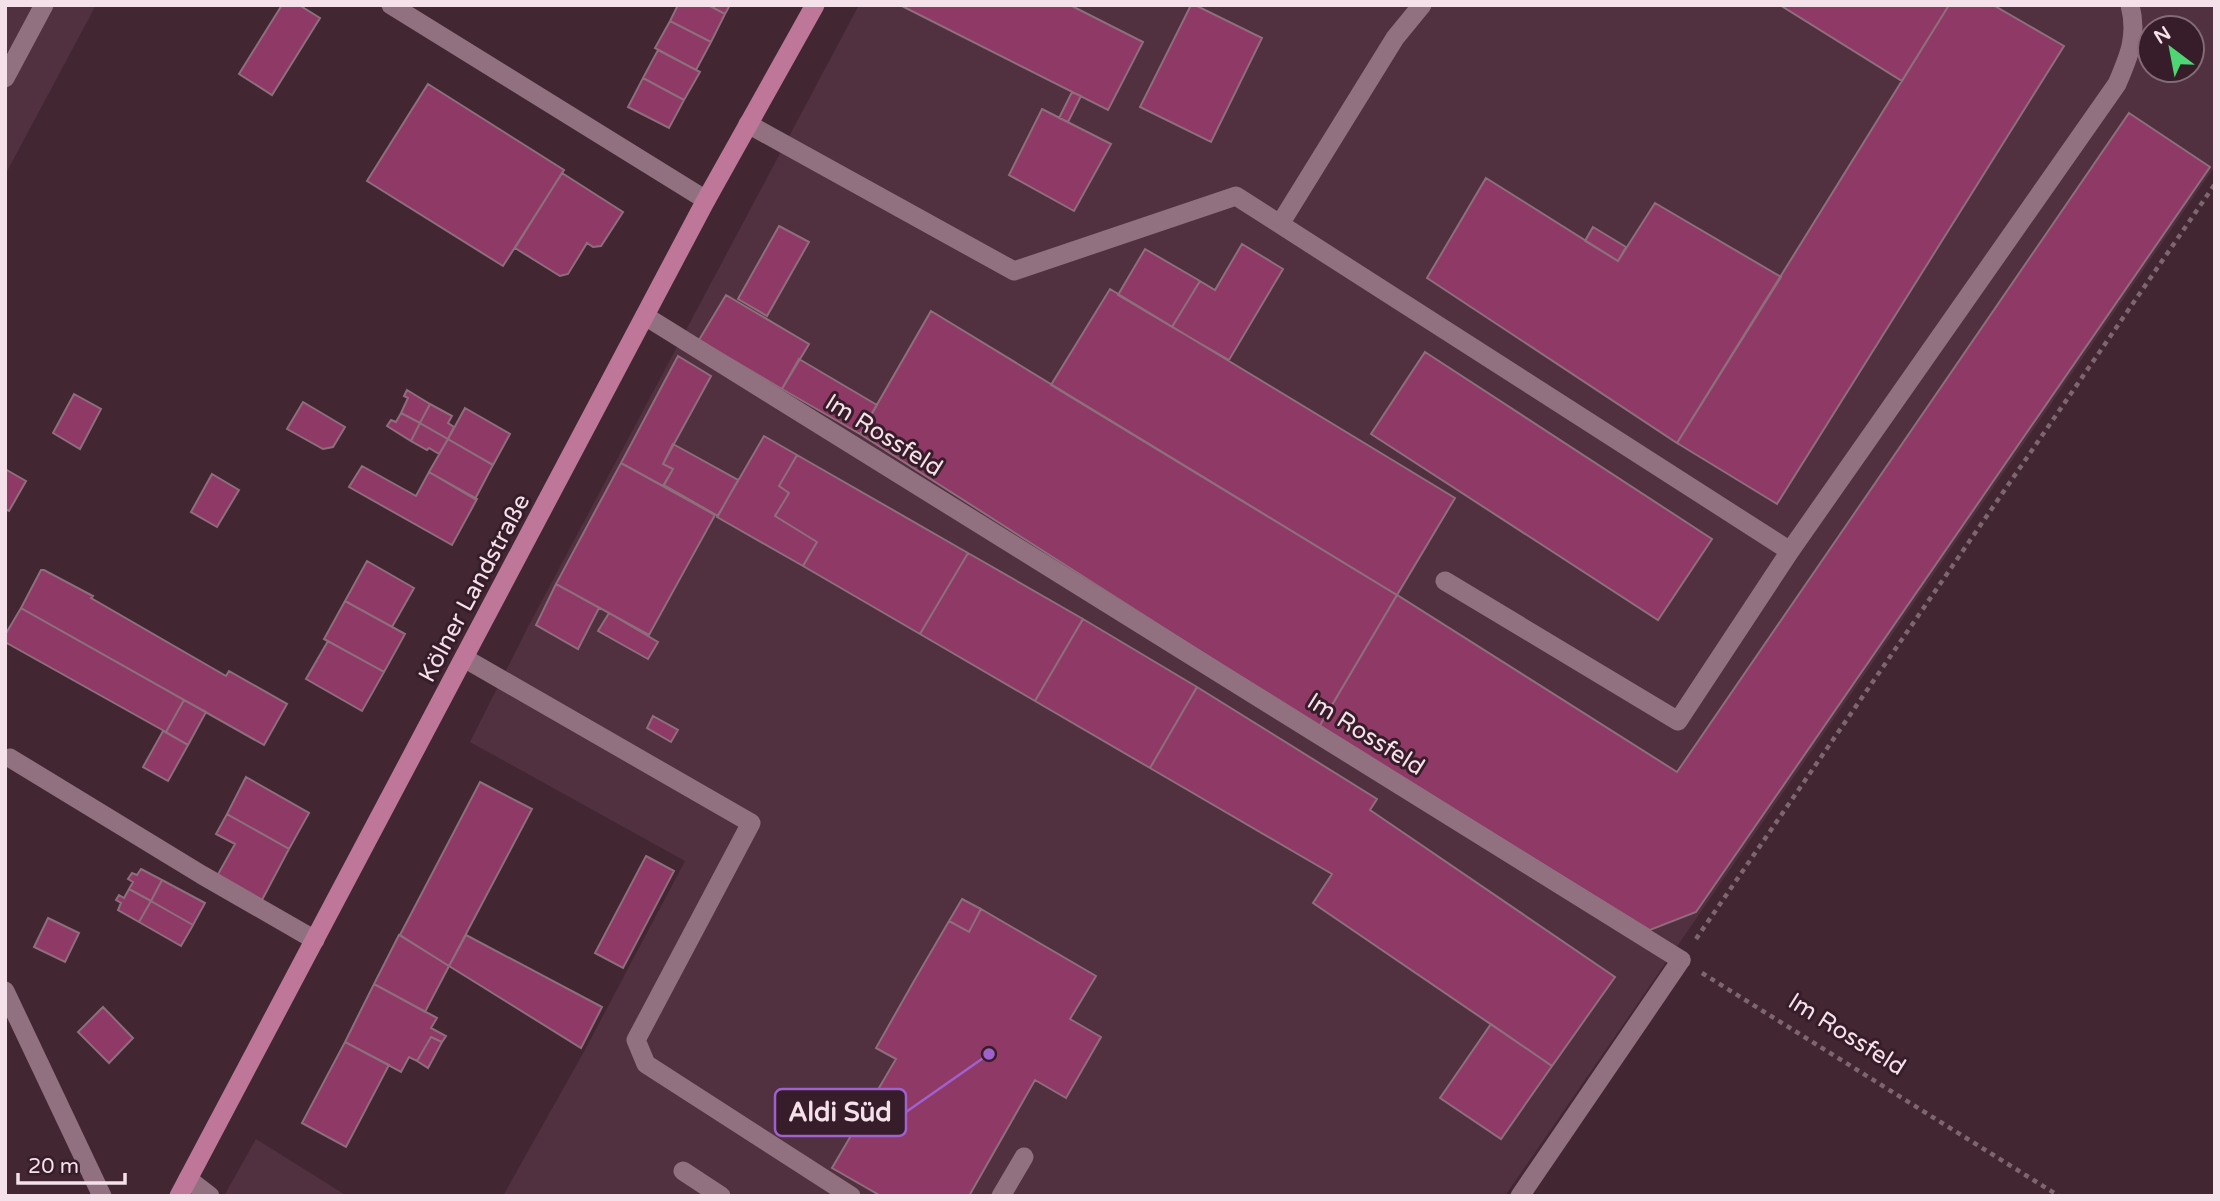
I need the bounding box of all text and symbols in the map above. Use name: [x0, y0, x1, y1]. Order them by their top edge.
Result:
north arrow: [2136, 14, 2206, 84]
text: N: [2150, 22, 2175, 49]
street label: Im Rossfeld: [820, 388, 948, 483]
street label: Kölner Landstraße: [413, 489, 536, 687]
street label: Im Rossfeld: [1302, 687, 1430, 782]
street label: Im Rossfeld: [1783, 987, 1911, 1082]
callout: Aldi Süd: [775, 1089, 906, 1136]
text: Aldi Süd: [788, 1097, 892, 1128]
scale bar: [18, 1142, 124, 1186]
text: 20 m: [28, 1154, 79, 1179]

